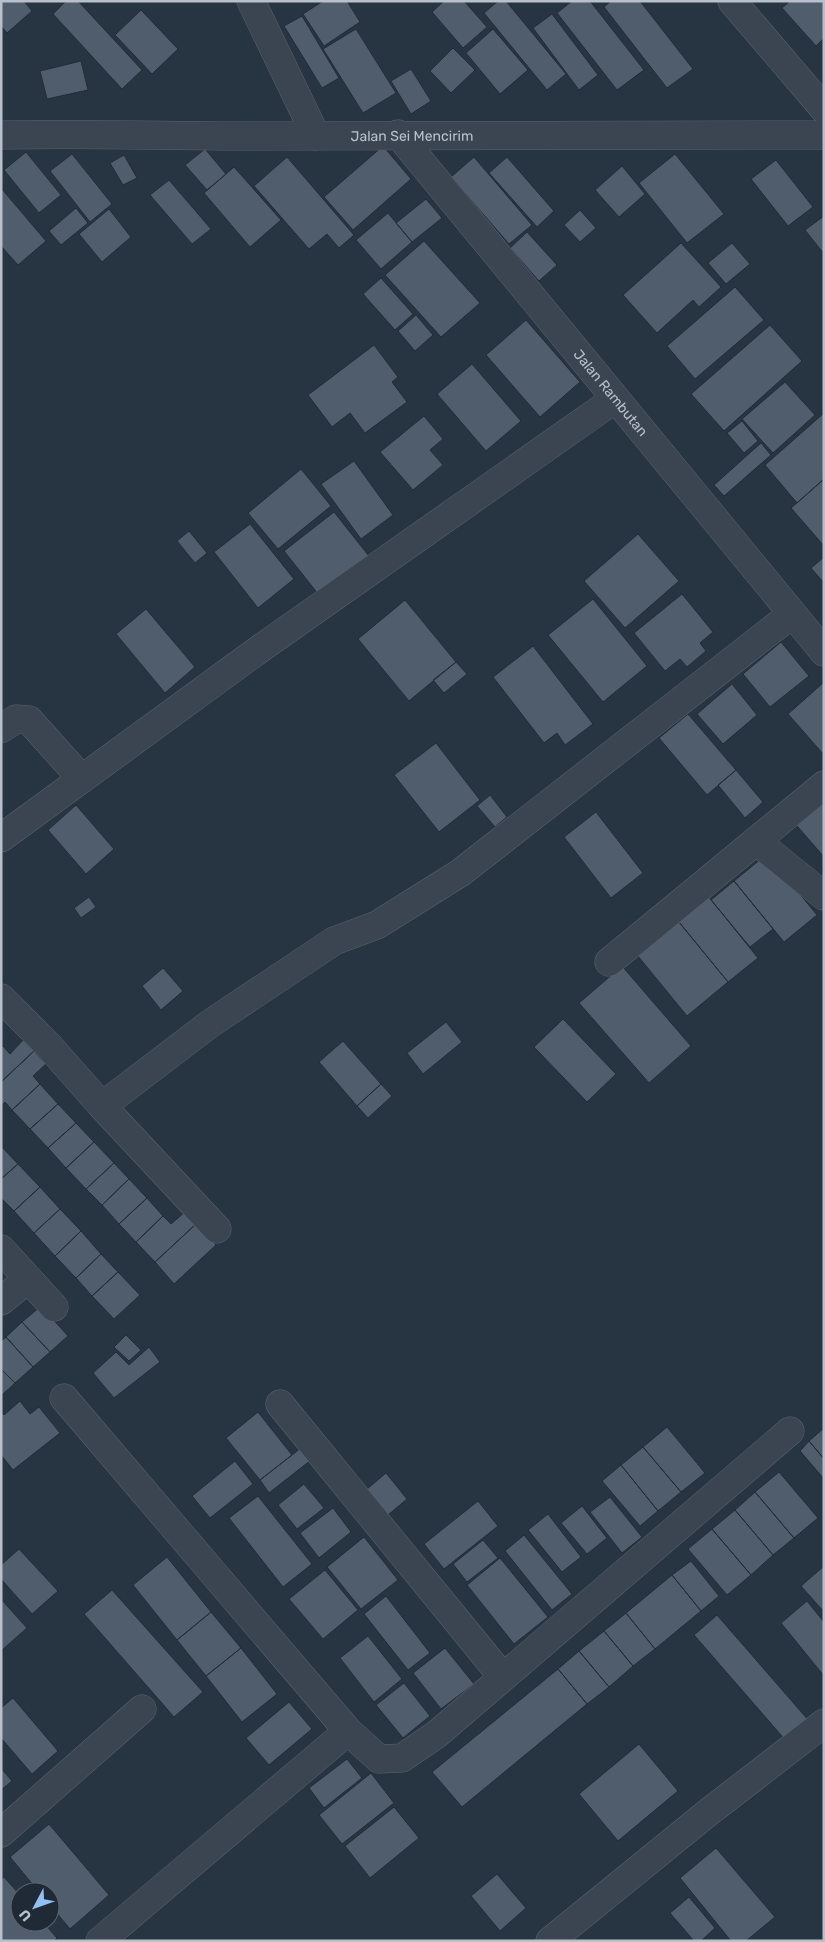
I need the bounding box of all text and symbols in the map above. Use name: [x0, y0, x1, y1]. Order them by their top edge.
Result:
street label: Jalan Sei Mencirim: [351, 127, 473, 144]
street label: Jalan Rambutan: [570, 346, 651, 440]
north arrow: [10, 1882, 60, 1932]
text: U: [16, 1906, 35, 1925]

